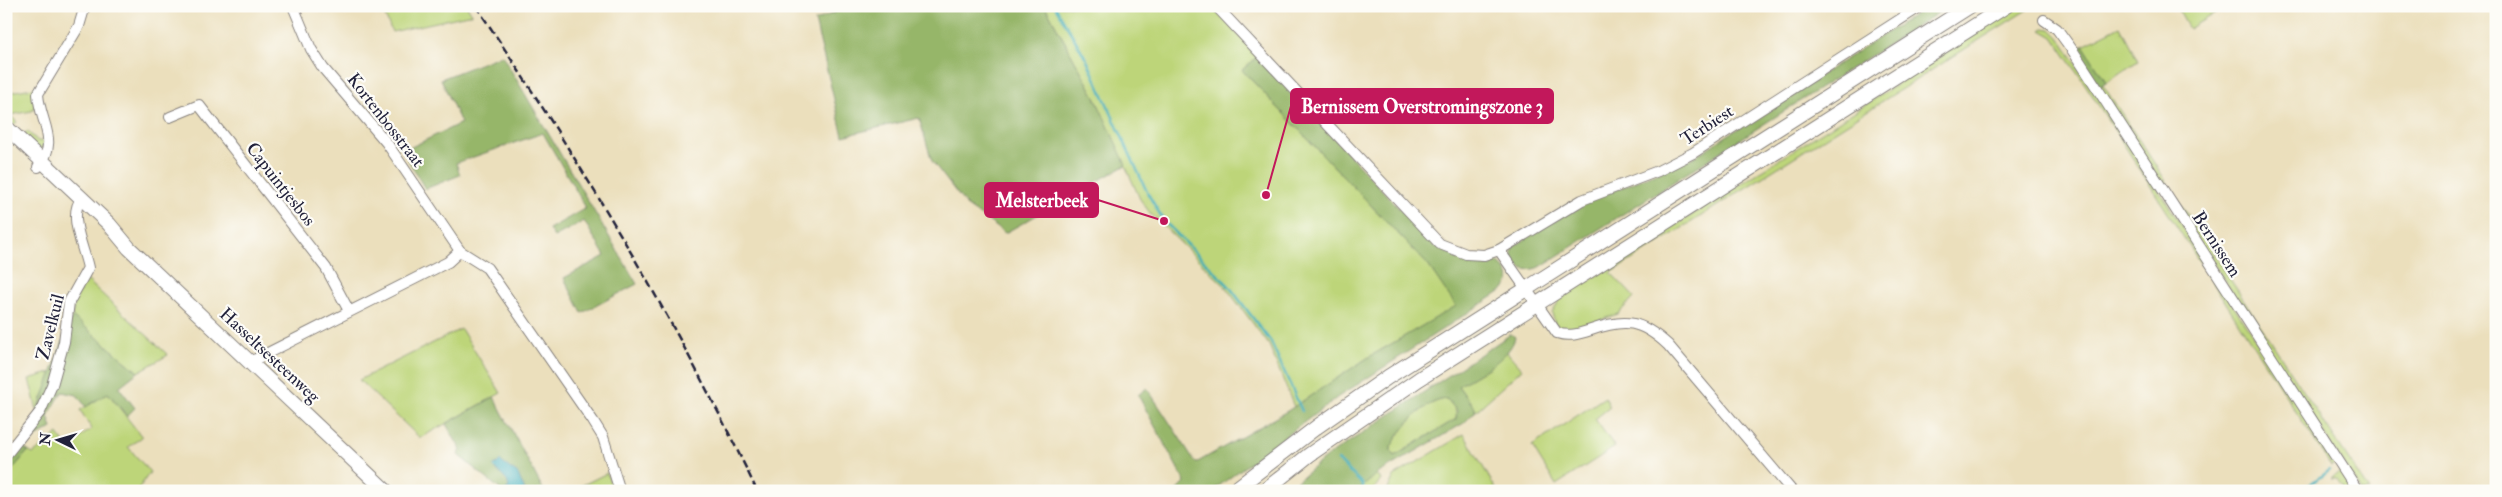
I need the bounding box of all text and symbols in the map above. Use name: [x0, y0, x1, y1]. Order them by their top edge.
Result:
street label: Kortenbosstraat: [342, 69, 430, 172]
callout: Bernissem Overstromingszone 3: [1291, 89, 1553, 123]
text: Bernissem Overstromingszone 3: [1301, 95, 1543, 120]
street label: Terbiest: [1677, 100, 1738, 151]
street label: Capuintjesbos: [241, 138, 321, 231]
callout: Melsterbeek: [985, 183, 1098, 217]
text: Melsterbeek: [995, 189, 1089, 213]
street label: Bernissem: [2187, 207, 2246, 282]
street label: Zavelkuil: [31, 291, 70, 363]
street label: Hasseltsesteenweg: [214, 303, 326, 409]
north arrow: [32, 414, 82, 464]
text: N: [36, 431, 55, 447]

